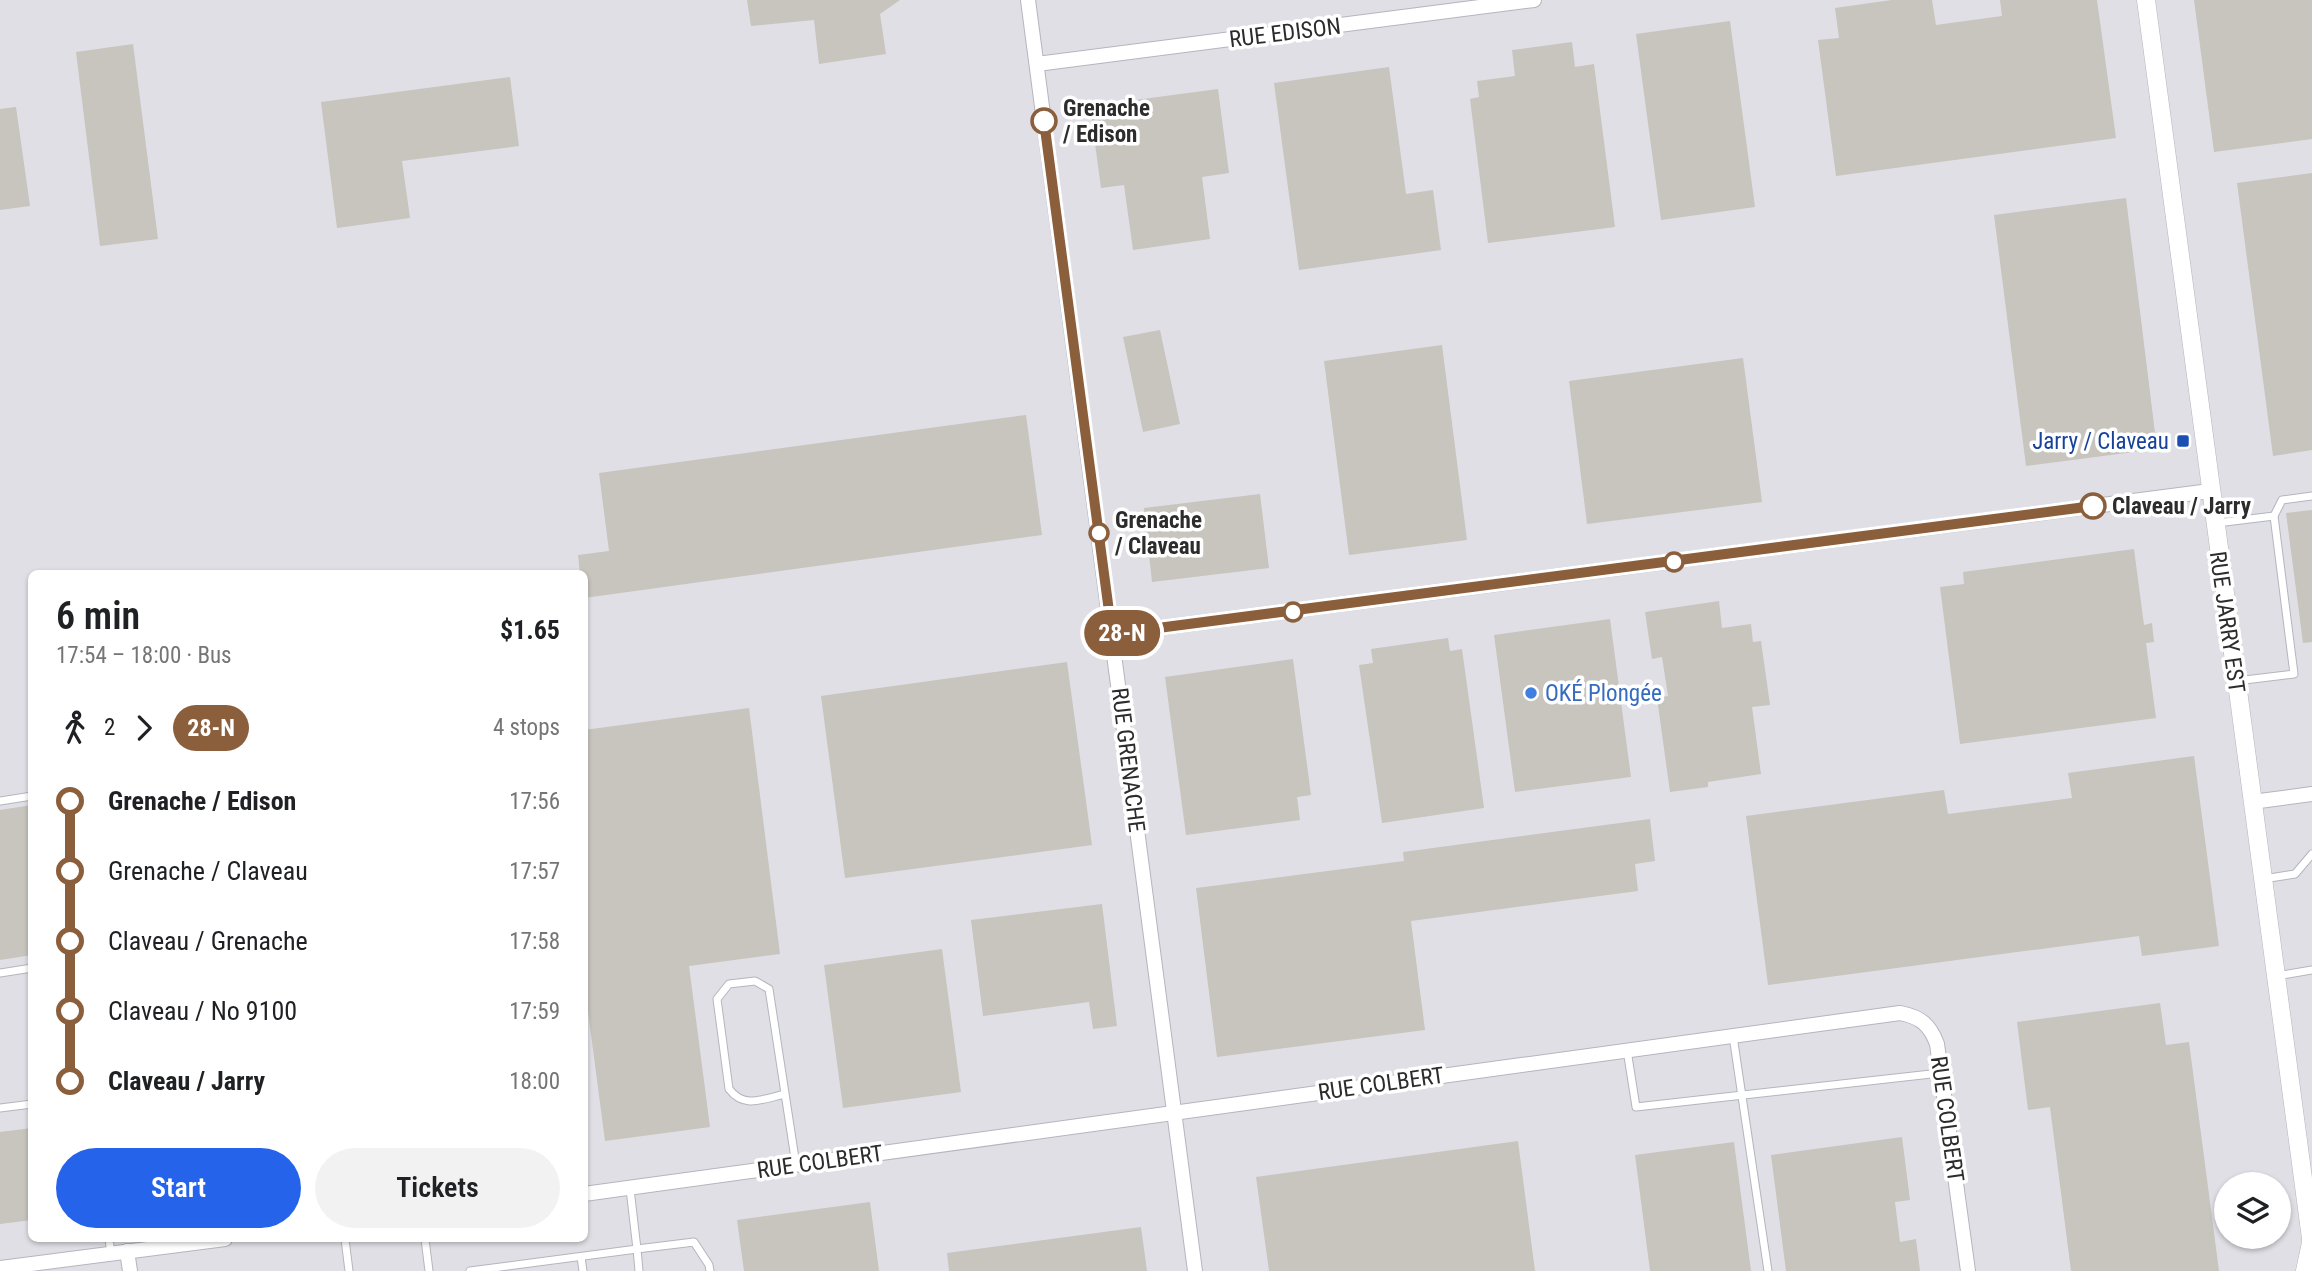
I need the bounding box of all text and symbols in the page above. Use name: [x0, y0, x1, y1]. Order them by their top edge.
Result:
street label: RUE EDISON: [1228, 13, 1342, 53]
place label: Grenache / Edison: [1062, 95, 1150, 148]
marker: Grenache / Edison: [1031, 108, 1057, 134]
place label: Jarry / Claveau: [2032, 428, 2169, 455]
marker: Jarry / Claveau: [2175, 433, 2191, 449]
marker: Claveau / Jarry: [2080, 493, 2106, 519]
place label: Claveau / Jarry: [2112, 493, 2252, 520]
place label: Grenache / Claveau: [1114, 507, 1202, 560]
marker: Grenache / Claveau: [1089, 523, 1109, 543]
street label: RUE JARRY EST: [2204, 550, 2250, 694]
unlabelled marker: [1664, 552, 1684, 572]
text: 6 min: [56, 594, 140, 638]
unlabelled marker: [1283, 602, 1303, 622]
line badge: 28-N: [1073, 610, 1171, 656]
text: $1.65: [500, 615, 560, 645]
text: 28-N: [1098, 619, 1146, 647]
text: 17:54 – 18:00 · Bus: [56, 642, 232, 669]
place label: OKÉ Plongée: [1545, 679, 1662, 707]
marker: OKÉ Plongée: [1523, 685, 1539, 701]
street label: RUE GRENACHE: [1106, 686, 1150, 834]
icon: walk: [56, 709, 94, 747]
icon: forward: [125, 709, 163, 747]
text: 2: [104, 714, 115, 741]
text: 28-N: [187, 714, 235, 742]
text: 4 stops: [493, 714, 560, 741]
text: Grenache / Edison: [108, 786, 296, 816]
text: 17:56: [509, 788, 560, 815]
text: Grenache / Claveau: [108, 856, 308, 886]
text: 17:57: [509, 858, 560, 885]
text: Claveau / Grenache: [108, 926, 308, 956]
text: 17:58: [509, 928, 560, 955]
text: Claveau / No 9100: [108, 996, 297, 1026]
text: 17:59: [509, 998, 560, 1025]
street label: RUE COLBERT: [1925, 1054, 1969, 1184]
street label: RUE COLBERT: [1316, 1062, 1446, 1106]
text: Claveau / Jarry: [108, 1066, 265, 1096]
text: 18:00: [509, 1068, 560, 1095]
street label: RUE COLBERT: [755, 1140, 885, 1184]
button: Start: [56, 1148, 301, 1228]
button: Tickets: [315, 1148, 560, 1228]
map controls: [2214, 1172, 2291, 1249]
button: layers: [2214, 1172, 2291, 1249]

